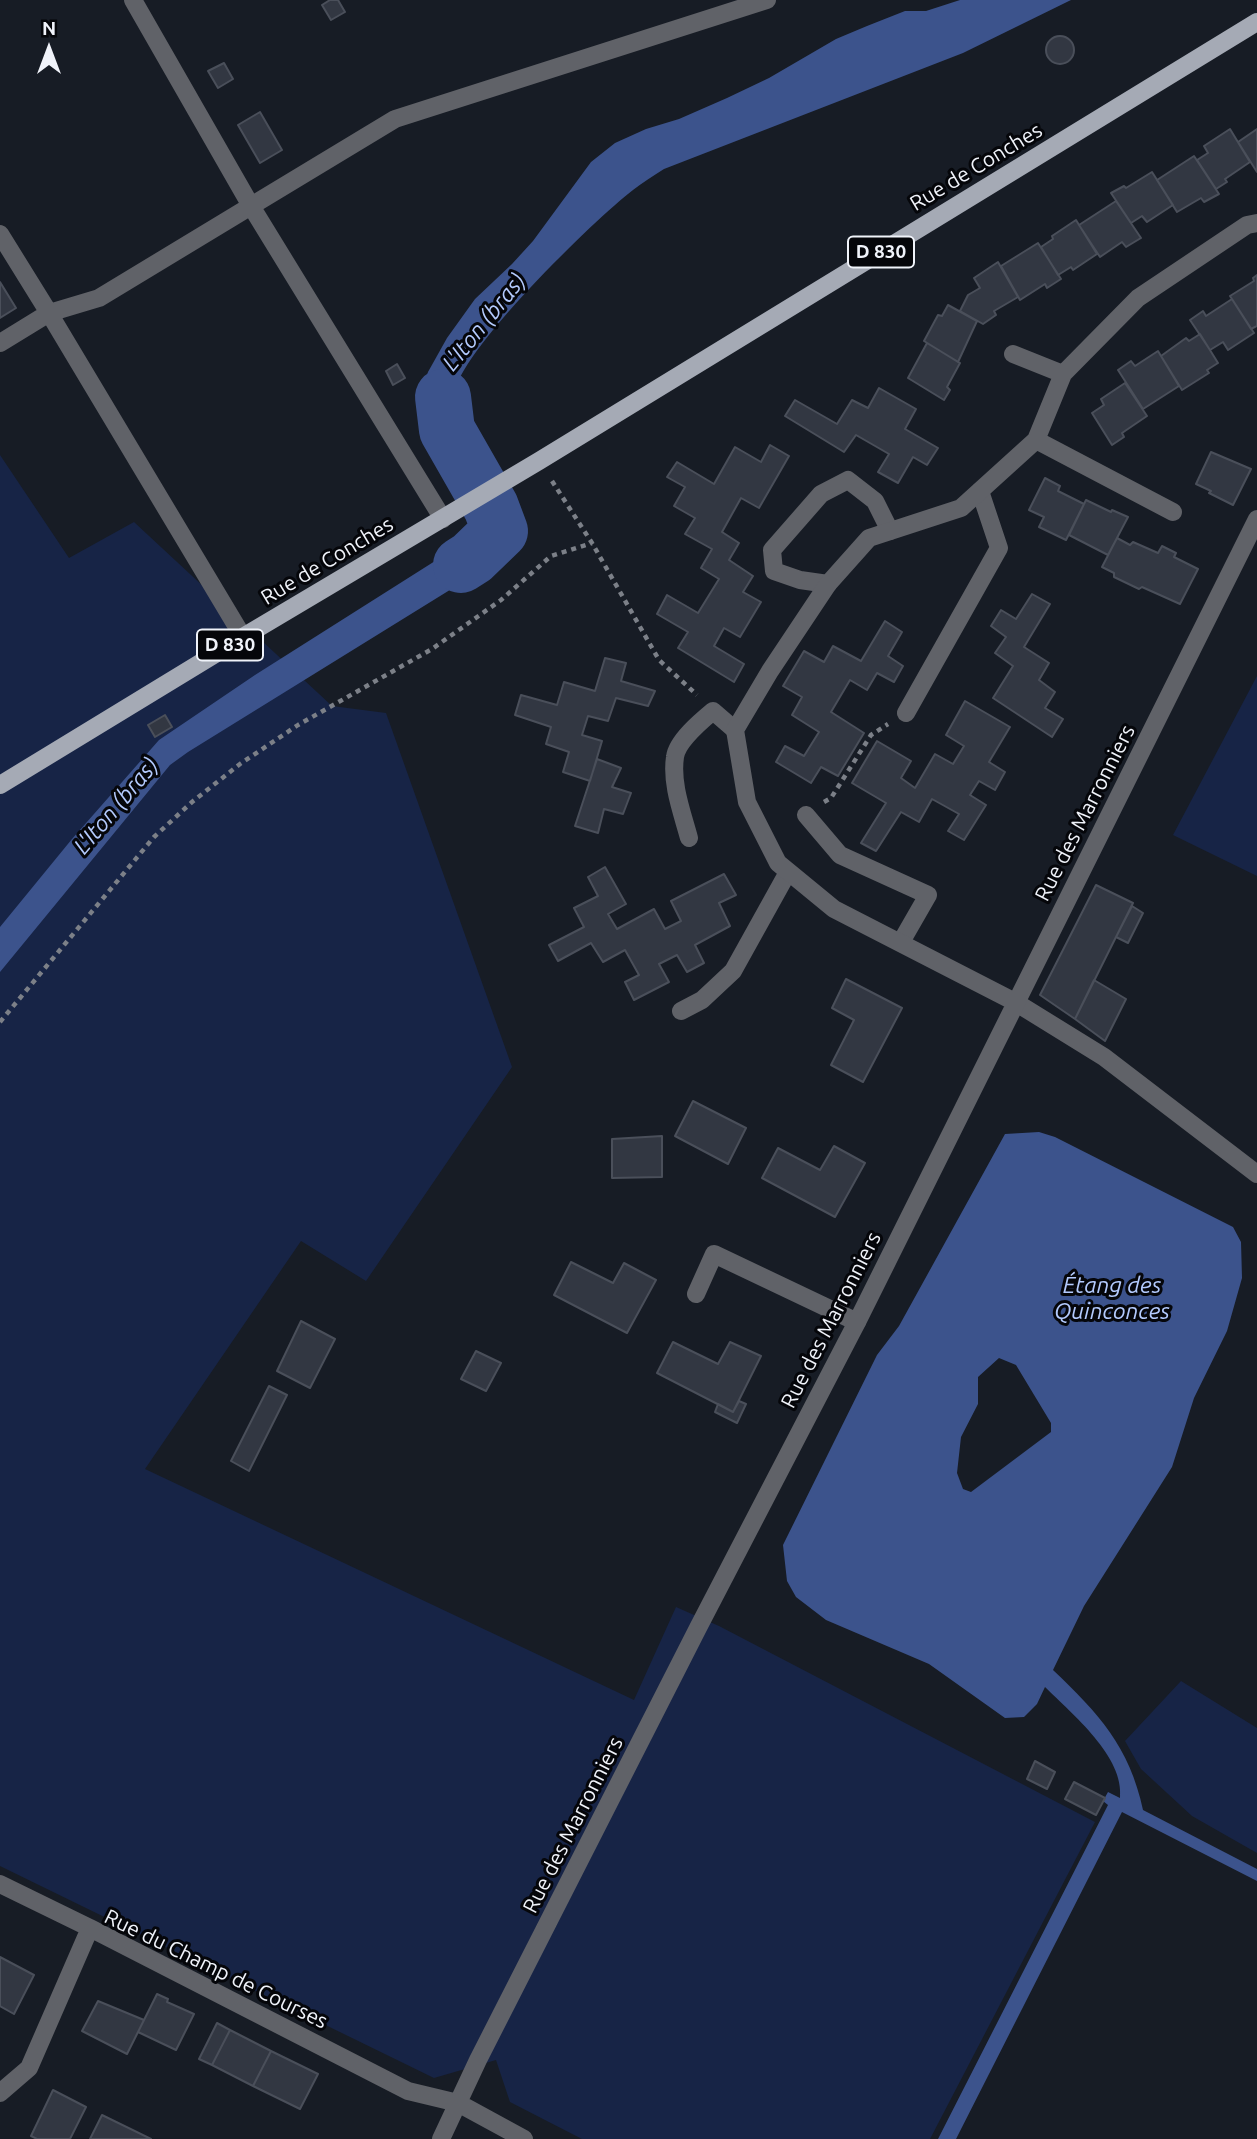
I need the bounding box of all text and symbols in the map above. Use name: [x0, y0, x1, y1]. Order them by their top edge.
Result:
north arrow: [14, 14, 84, 84]
text: N: [42, 17, 56, 39]
street label: Rue de Conches: [905, 118, 1047, 216]
road number: D 830: [848, 236, 914, 268]
water label: L'Iton (bras): [436, 268, 532, 376]
street label: Rue de Conches: [256, 512, 398, 610]
road number: D 830: [197, 630, 263, 660]
street label: Rue des Marronniers: [1030, 721, 1140, 905]
water label: L'Iton (bras): [68, 752, 164, 860]
street label: Rue des Marronniers: [776, 1228, 886, 1412]
water label: Étang des Quinconces: [1054, 1271, 1170, 1325]
street label: Rue des Marronniers: [518, 1733, 628, 1917]
street label: Rue du Champ de Courses: [100, 1904, 332, 2034]

